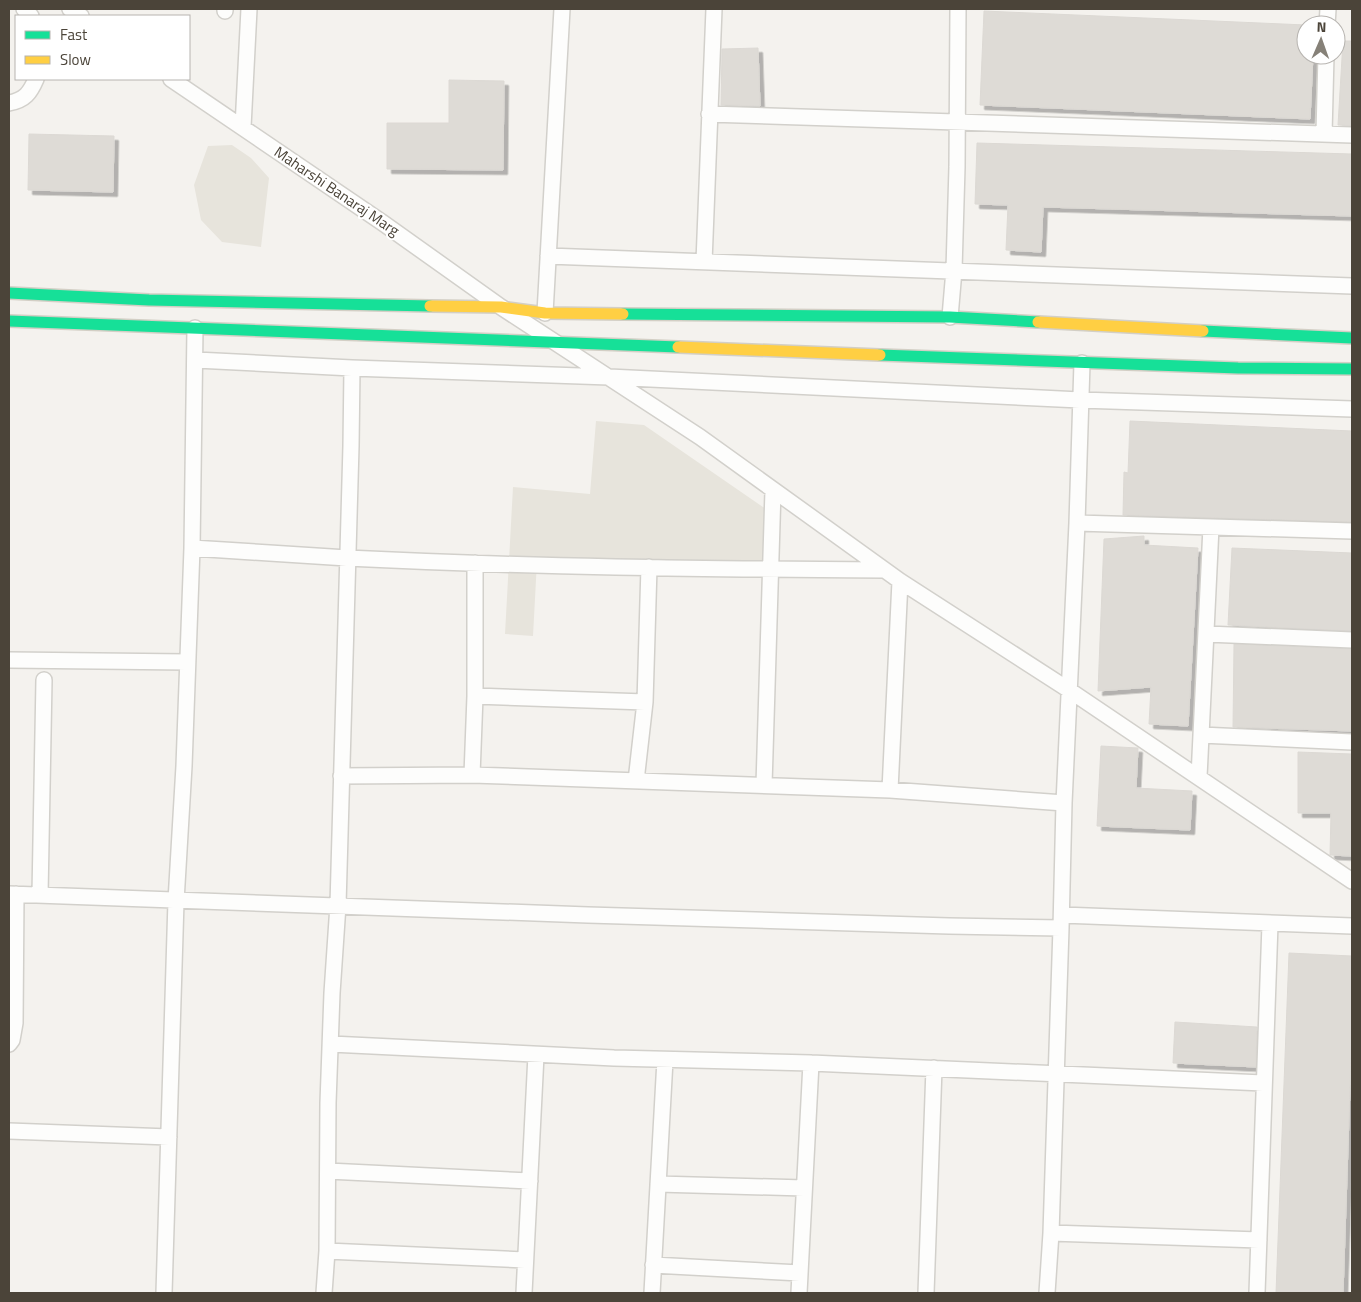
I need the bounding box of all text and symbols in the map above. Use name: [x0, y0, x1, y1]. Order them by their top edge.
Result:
legend: [15, 15, 190, 80]
north arrow: [1296, 15, 1346, 65]
text: N: [1316, 16, 1327, 37]
text: Fast: [60, 23, 88, 46]
text: Slow: [60, 48, 91, 71]
street label: Maharshi Banaraj Marg: [270, 140, 405, 242]

